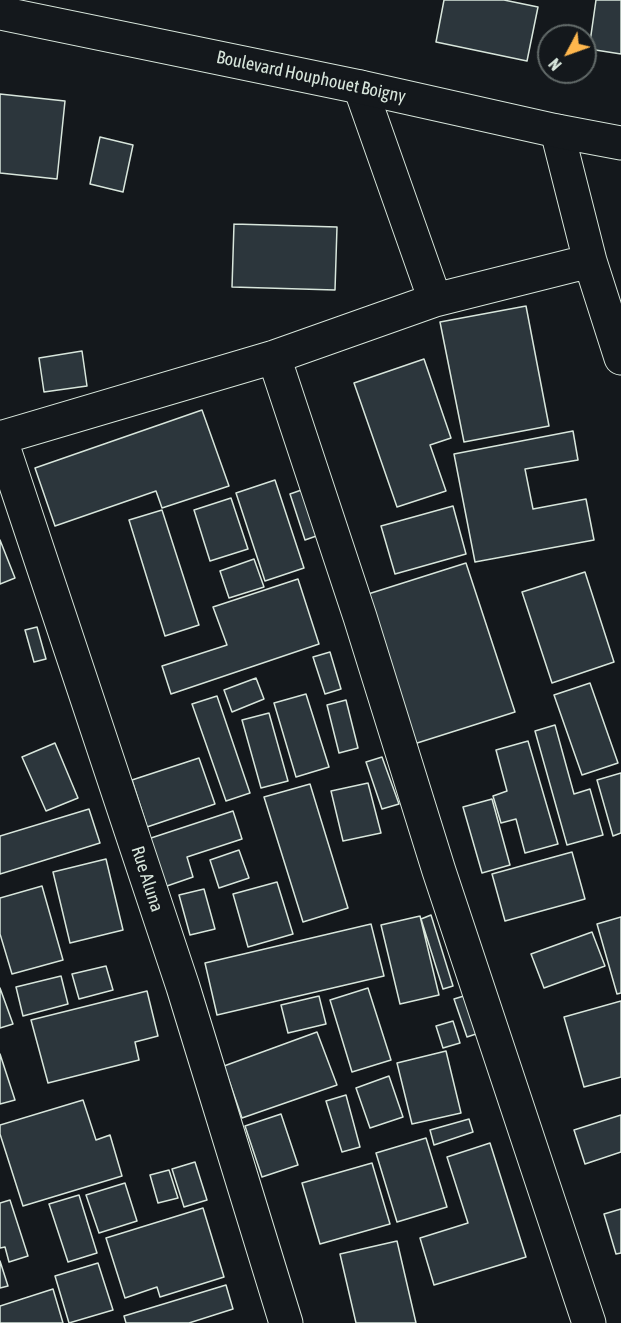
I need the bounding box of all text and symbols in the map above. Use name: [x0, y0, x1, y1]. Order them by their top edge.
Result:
north arrow: [537, 24, 597, 84]
street label: Boulevard Houphouet Boigny: [214, 46, 408, 108]
text: N: [545, 55, 565, 74]
street label: Rue Aluna: [126, 843, 168, 915]

